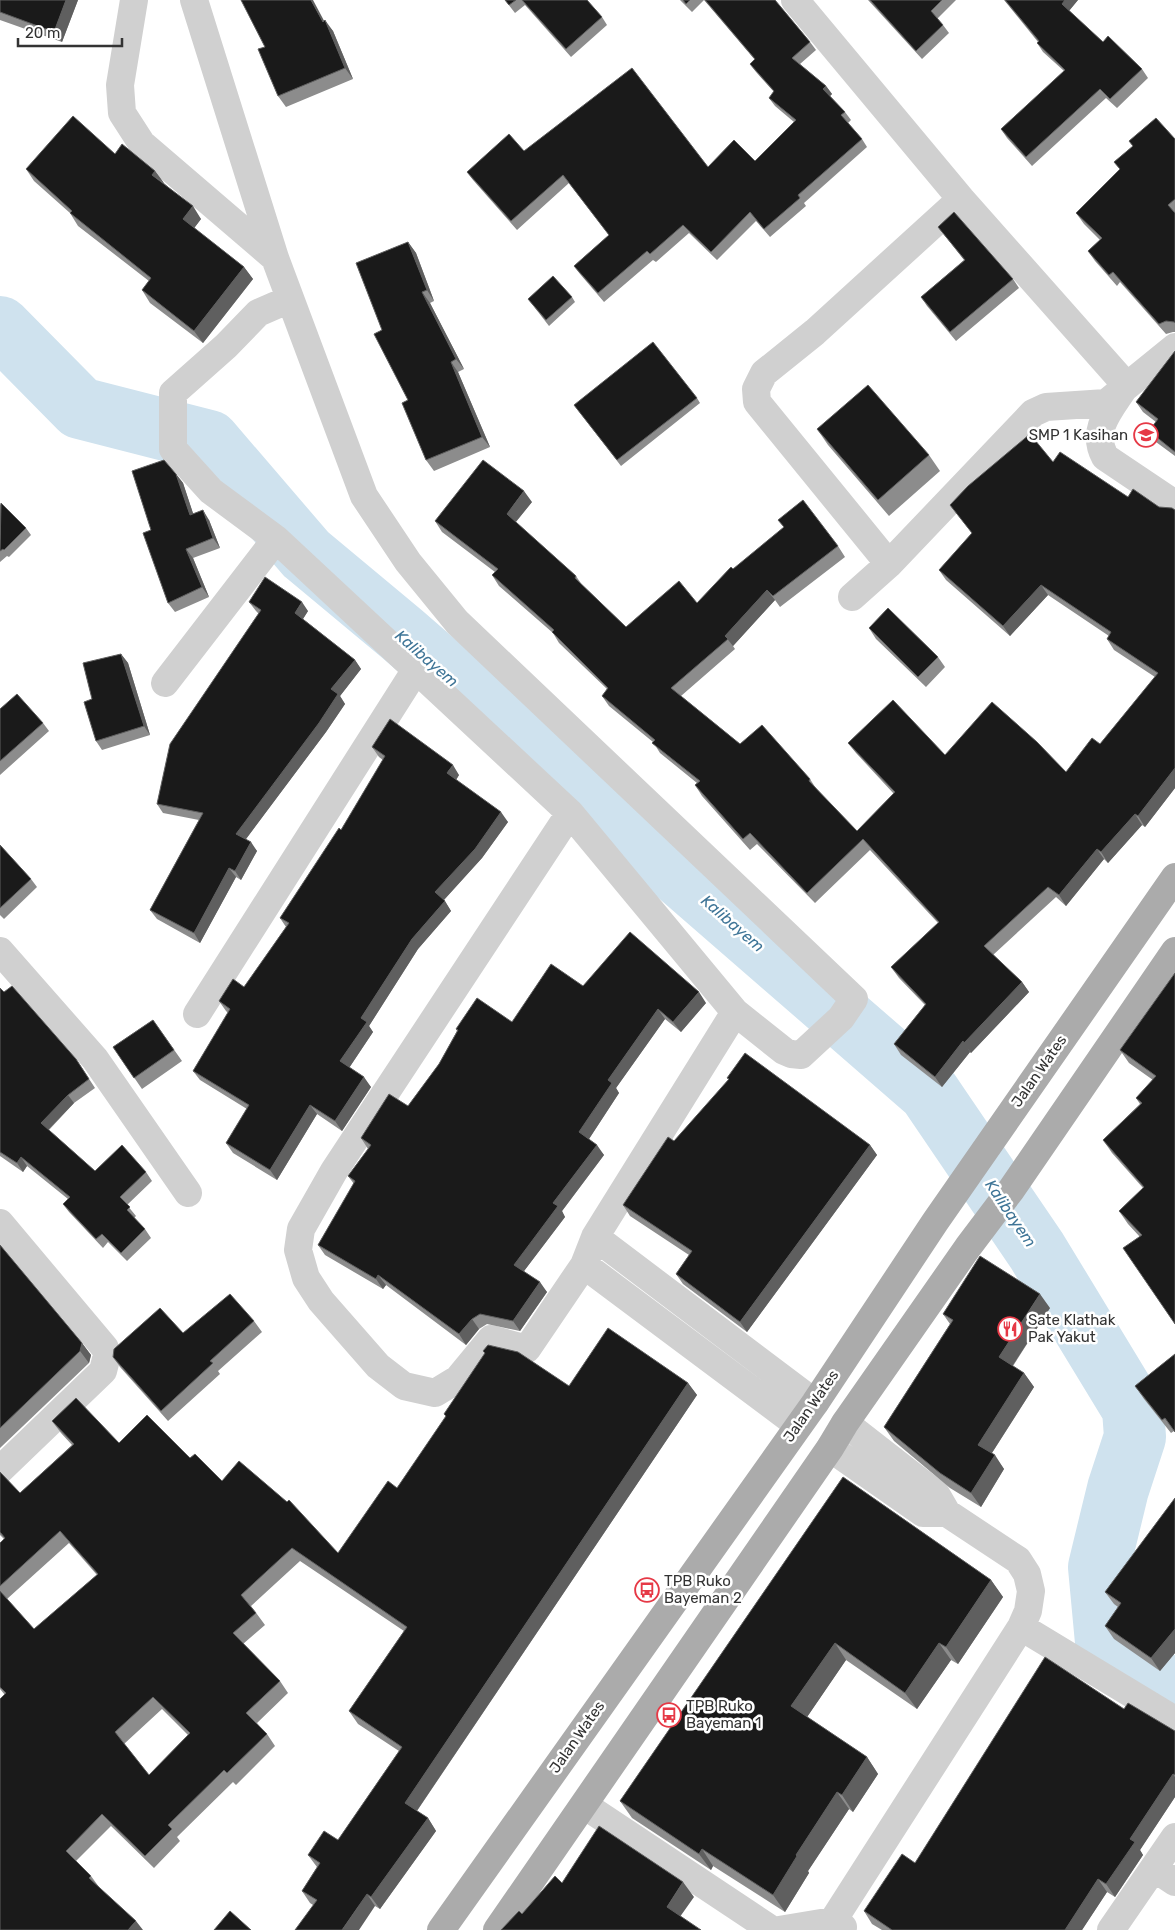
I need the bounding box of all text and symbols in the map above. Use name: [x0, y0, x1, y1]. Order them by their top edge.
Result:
scale bar: [18, 15, 121, 47]
text: 20 m: [25, 24, 60, 42]
school or university icon: SMP 1 Kasihan: [1133, 422, 1159, 448]
place label: SMP 1 Kasihan: [1029, 426, 1128, 444]
water label: Kalibayem: [391, 626, 462, 691]
water label: Kalibayem: [697, 891, 768, 956]
street label: Jalan Wates: [1008, 1031, 1071, 1111]
water label: Kalibayem: [981, 1176, 1040, 1251]
place label: Sate Klathak Pak Yakut: [1028, 1311, 1116, 1346]
restaurant icon: Sate Klathak Pak Yakut: [997, 1316, 1023, 1342]
street label: Jalan Wates: [780, 1366, 843, 1446]
place label: TPB Ruko Bayeman 2: [664, 1572, 742, 1607]
bus stop icon: TPB Ruko Bayeman 2: [634, 1577, 660, 1603]
street label: Jalan Wates: [546, 1697, 609, 1777]
place label: TPB Ruko Bayeman 1: [686, 1697, 761, 1732]
bus stop icon: TPB Ruko Bayeman 1: [656, 1702, 682, 1728]

